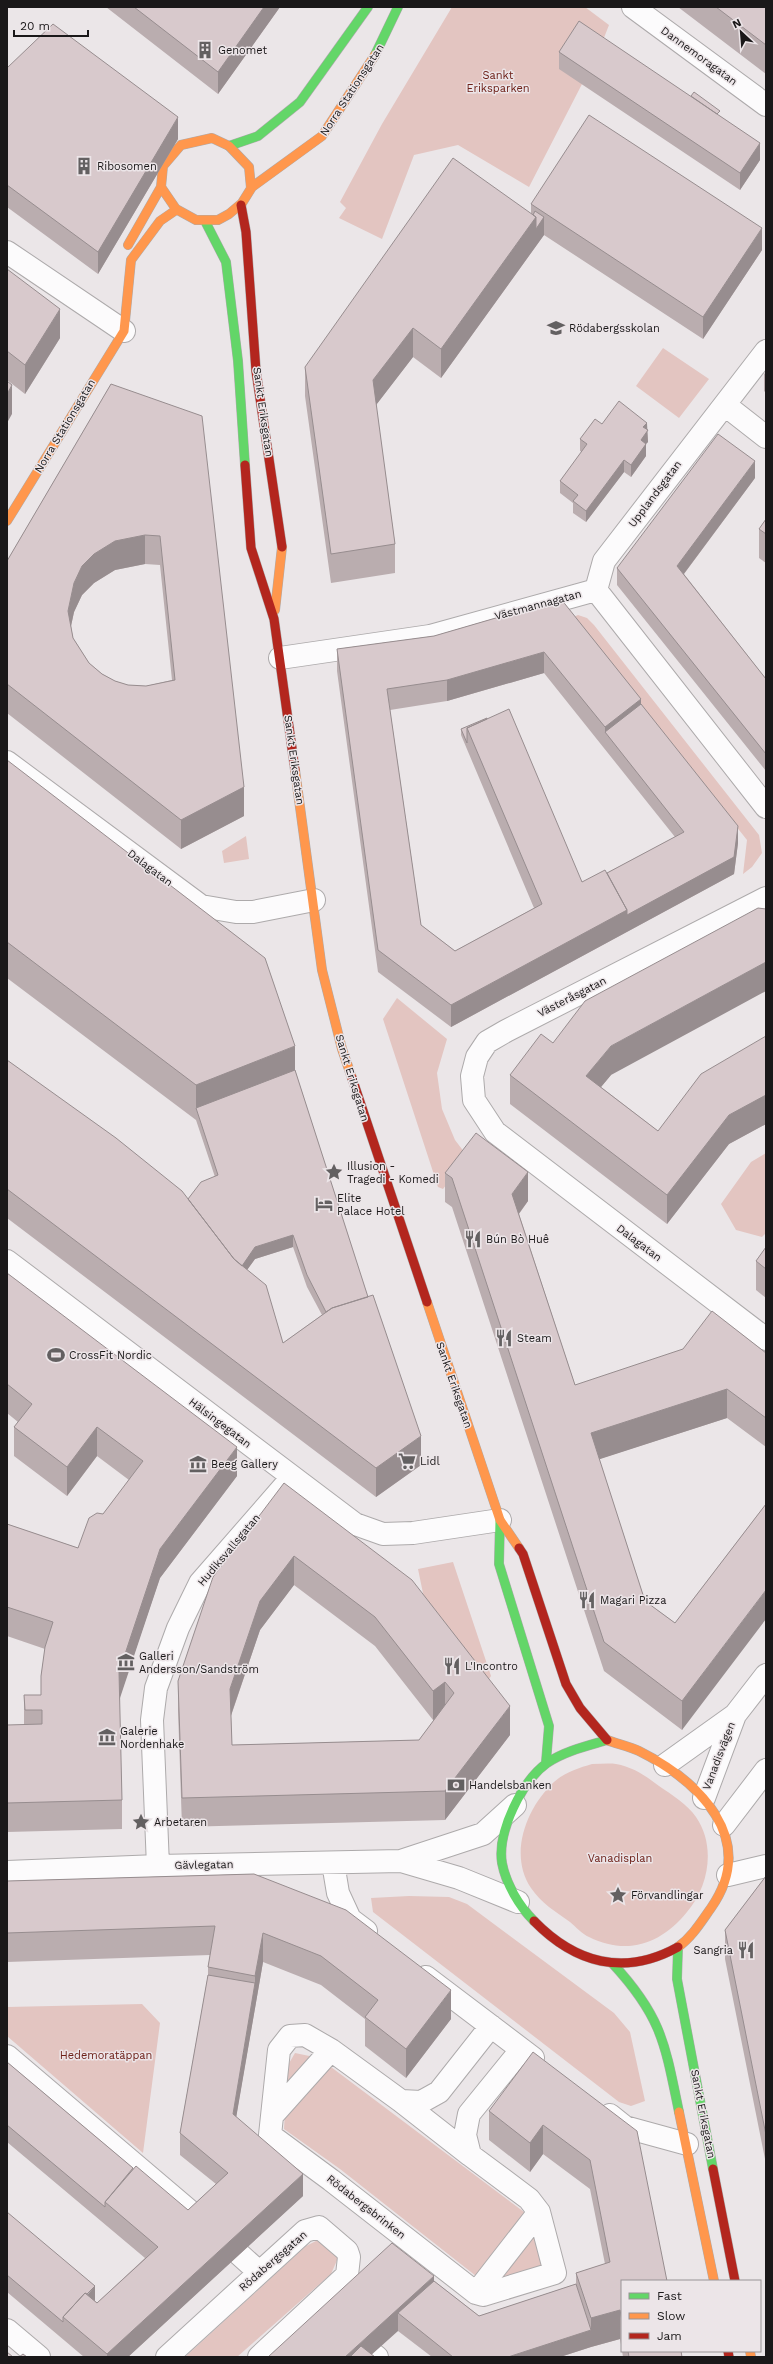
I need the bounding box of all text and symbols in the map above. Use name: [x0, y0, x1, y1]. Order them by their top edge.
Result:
scale bar: [14, 12, 88, 38]
north arrow: [721, 12, 761, 52]
text: N: [730, 16, 743, 31]
text: 20 m: [20, 19, 50, 33]
street label: Dannemoragatan: [658, 24, 740, 88]
building icon: Genomet: [195, 40, 215, 60]
street label: Norra Stationsgatan: [317, 42, 387, 138]
place label: Genomet: [218, 44, 267, 57]
park label: Sankt Eriksparken: [466, 69, 530, 95]
building icon: Ribosomen: [74, 156, 94, 176]
place label: Ribosomen: [97, 160, 157, 173]
school or university icon: Rödabergsskolan: [546, 318, 566, 338]
place label: Rödabergsskolan: [569, 322, 660, 335]
street label: Sankt Eriksgatan: [250, 366, 276, 458]
street label: Norra Stationsgatan: [32, 377, 98, 475]
street label: Upplandsgatan: [626, 458, 684, 530]
street label: Västmannagatan: [493, 587, 583, 623]
street label: Sankt Eriksgatan: [281, 714, 307, 806]
street label: Dalagatan: [125, 847, 175, 889]
street label: Västeråsgatan: [535, 974, 609, 1020]
street label: Sankt Eriksgatan: [333, 1033, 371, 1123]
place label: Illusion - Tragedi - Komedi: [347, 1160, 439, 1186]
place icon: Illusion - Tragedi - Komedi: [324, 1162, 344, 1182]
place label: Elite Palace Hotel: [337, 1192, 405, 1218]
hotel icon: Elite Palace Hotel: [314, 1194, 334, 1214]
street label: Dalagatan: [614, 1222, 664, 1264]
restaurant icon: Bún Bò Huê: [463, 1229, 483, 1249]
place label: Bún Bò Huê: [486, 1233, 549, 1246]
restaurant icon: Steam: [494, 1328, 514, 1348]
place label: Steam: [517, 1332, 552, 1345]
street label: Sankt Eriksgatan: [433, 1340, 475, 1430]
sports icon: CrossFit Nordic: [46, 1345, 66, 1365]
place label: CrossFit Nordic: [69, 1349, 152, 1362]
street label: Hälsingegatan: [186, 1395, 254, 1451]
supermarket icon: Lidl: [397, 1451, 417, 1471]
museum icon: Beeg Gallery: [188, 1454, 208, 1474]
place label: Lidl: [420, 1455, 440, 1468]
place label: Beeg Gallery: [211, 1458, 278, 1471]
street label: Hudiksvallsgatan: [195, 1511, 263, 1589]
restaurant icon: Magari Pizza: [577, 1590, 597, 1610]
place label: Magari Pizza: [600, 1594, 666, 1607]
place label: Galleri Andersson/Sandström: [139, 1650, 259, 1676]
museum icon: Galleri Andersson/Sandström: [116, 1652, 136, 1672]
restaurant icon: L'Incontro: [442, 1656, 462, 1676]
place label: L'Incontro: [465, 1660, 518, 1673]
street label: Vanadisvägen: [700, 1720, 738, 1792]
place label: Galerie Nordenhake: [120, 1725, 184, 1751]
museum icon: Galerie Nordenhake: [97, 1727, 117, 1747]
bank icon: Handelsbanken: [446, 1775, 466, 1795]
place label: Handelsbanken: [469, 1779, 552, 1792]
place icon: Arbetaren: [131, 1812, 151, 1832]
place label: Arbetaren: [154, 1816, 207, 1829]
park label: Vanadisplan: [588, 1852, 652, 1865]
street label: Gävlegatan: [174, 1858, 234, 1872]
place icon: Förvandlingar: [608, 1885, 628, 1905]
place label: Förvandlingar: [631, 1889, 704, 1902]
restaurant icon: Sangria: [736, 1940, 756, 1960]
place label: Sangria: [694, 1944, 733, 1957]
park label: Hedemoratäppan: [60, 2049, 152, 2062]
street label: Sankt Eriksgatan: [688, 2068, 718, 2160]
street label: Rödabergsbrinken: [324, 2172, 408, 2242]
street label: Rödabergsgatan: [236, 2228, 310, 2294]
legend: [621, 2280, 761, 2352]
text: Fast: [657, 2289, 682, 2303]
text: Slow: [657, 2309, 685, 2323]
text: Jam: [657, 2329, 682, 2343]

